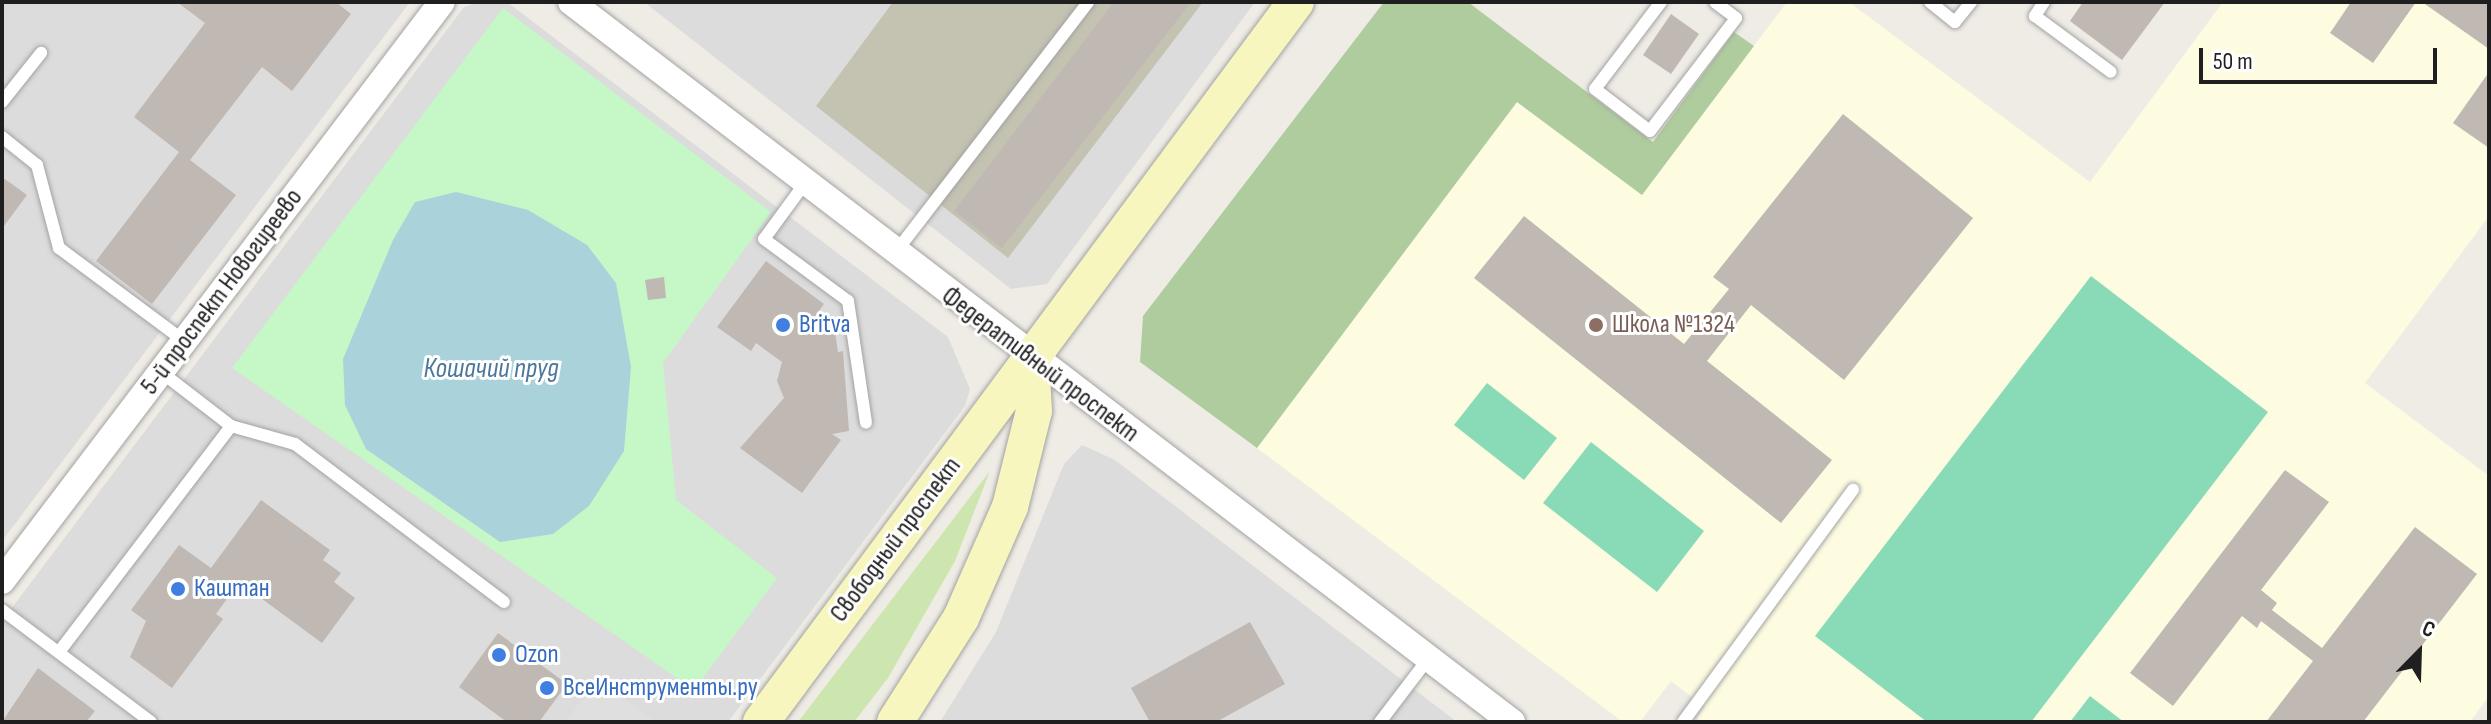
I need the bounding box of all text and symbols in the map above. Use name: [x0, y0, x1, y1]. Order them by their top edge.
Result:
scale bar: [2203, 32, 2441, 82]
text: 50 m: [2213, 47, 2253, 76]
street label: 5-й проспект Новогиреево: [134, 183, 310, 401]
street label: Федеративный проспект: [935, 281, 1145, 449]
place label: Britva: [799, 309, 851, 341]
place label: Школа №1324: [1612, 309, 1735, 341]
marker: Britva: [774, 316, 792, 334]
marker: Школа №1324: [1587, 316, 1605, 334]
water label: Кошачий пруд: [423, 352, 559, 386]
street label: Свободный проспект: [824, 451, 968, 629]
place label: Каштан: [194, 573, 270, 605]
marker: Каштан: [169, 580, 187, 598]
north arrow: [2379, 612, 2459, 692]
text: С: [2418, 615, 2439, 644]
place label: Ozon: [515, 639, 559, 671]
marker: Ozon: [490, 646, 508, 664]
place label: ВсеИнструменты.ру: [563, 672, 758, 704]
marker: ВсеИнструменты.ру: [538, 679, 556, 697]

